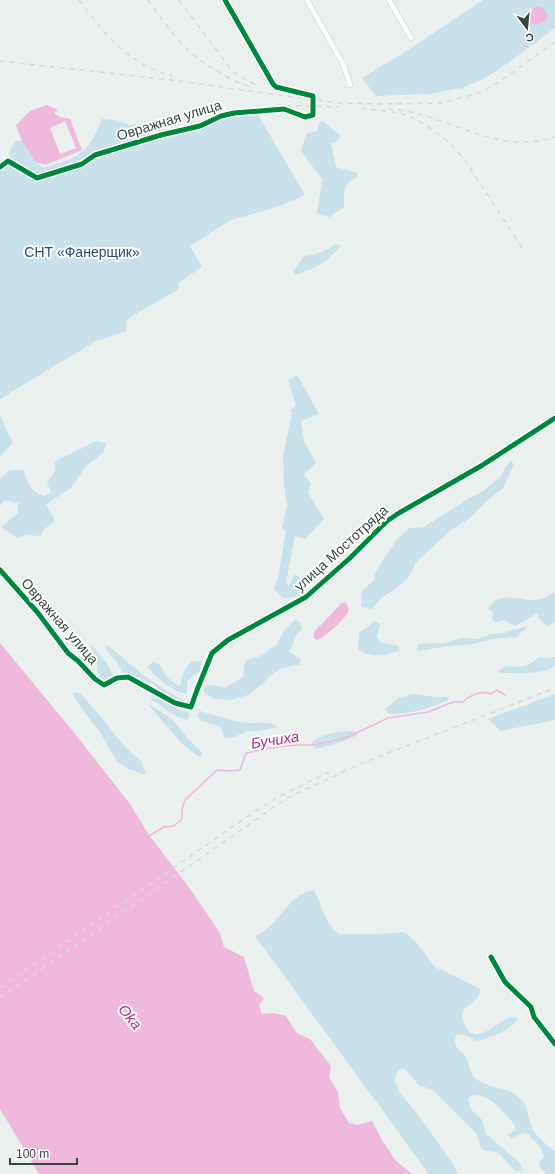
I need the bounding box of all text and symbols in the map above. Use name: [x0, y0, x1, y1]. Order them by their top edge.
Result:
north arrow: [507, 8, 547, 48]
text: С: [524, 31, 535, 44]
street label: Овражная улица: [115, 96, 224, 144]
park label: СНТ «Фанерщик»: [24, 244, 140, 260]
street label: улица Мостотряда: [291, 502, 391, 594]
street label: Овражная улица: [18, 575, 102, 667]
water label: Бучиха: [250, 727, 300, 752]
water label: Oka: [115, 1001, 146, 1033]
scale bar: [10, 1140, 77, 1166]
text: 100 m: [16, 1147, 49, 1161]

